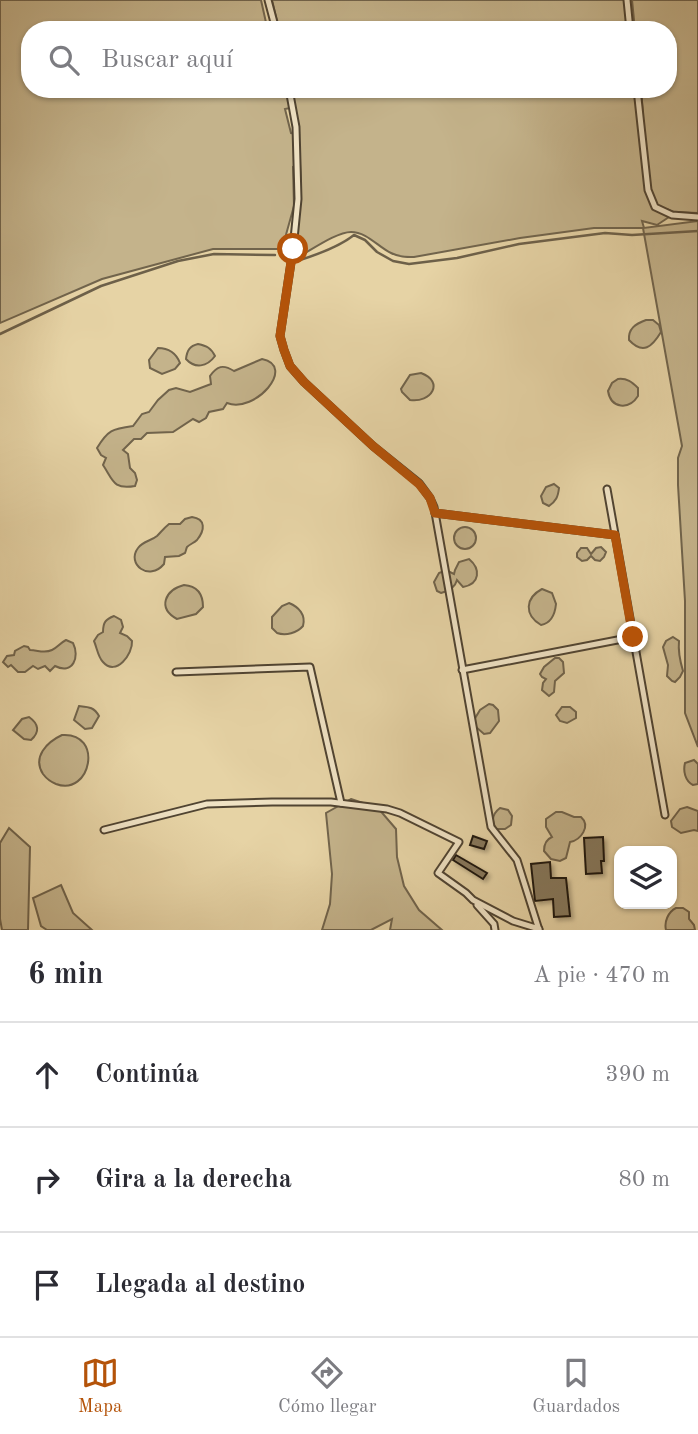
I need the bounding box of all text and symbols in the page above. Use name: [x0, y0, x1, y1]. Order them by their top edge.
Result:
search box: [21, 21, 677, 98]
icon: search: [45, 41, 83, 79]
text: Buscar aquí: [101, 47, 233, 73]
route start: [277, 233, 308, 264]
route end: [617, 621, 648, 652]
map controls: [614, 846, 677, 909]
button: layers: [614, 846, 677, 909]
text: 6 min: [28, 960, 103, 990]
text: A pie · 470 m: [533, 964, 670, 987]
icon: ahead: [28, 1056, 66, 1094]
text: Continúa: [95, 1062, 199, 1088]
text: 390 m: [605, 1063, 670, 1086]
icon: right: [28, 1161, 66, 1199]
text: Gira a la derecha: [95, 1167, 292, 1193]
text: 80 m: [619, 1168, 670, 1191]
icon: arrive: [28, 1266, 66, 1304]
text: Llegada al destino: [95, 1272, 305, 1298]
tab: Mapa: [78, 1354, 122, 1419]
tab: Cómo llegar: [278, 1354, 377, 1419]
tab: Guardados: [532, 1354, 620, 1419]

